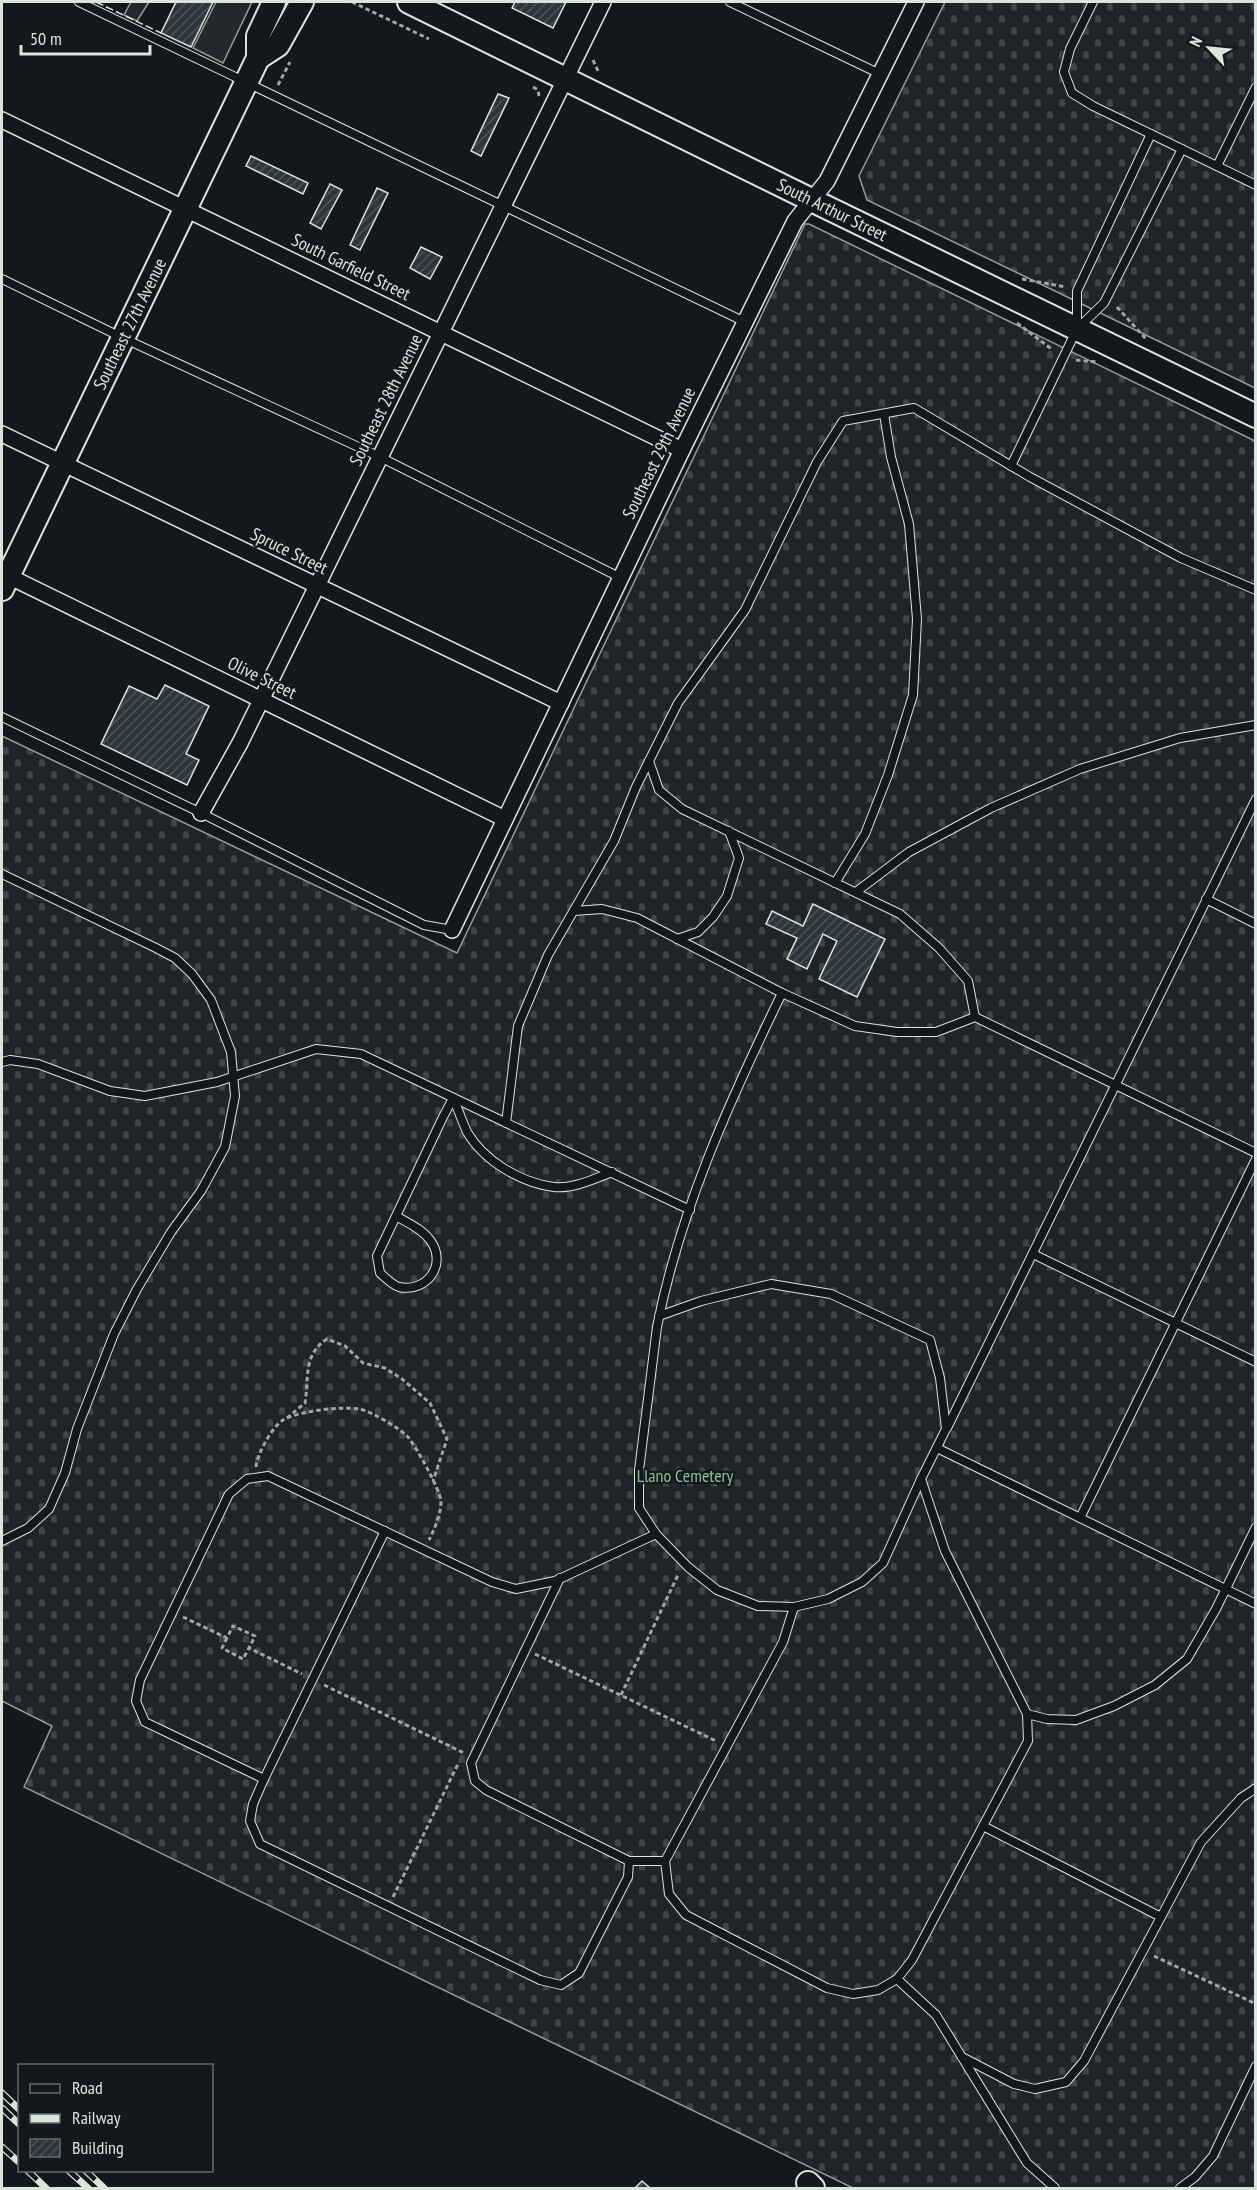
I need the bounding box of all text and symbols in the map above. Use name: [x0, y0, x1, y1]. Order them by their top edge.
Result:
scale bar: [21, 18, 150, 56]
north arrow: [1179, 18, 1239, 78]
text: 50 m: [30, 27, 62, 50]
text: N: [1185, 33, 1206, 50]
street label: South Arthur Street: [773, 173, 891, 246]
street label: South Garfield Street: [288, 228, 414, 305]
street label: Southeast 27th Avenue: [88, 254, 171, 393]
street label: Southeast 28th Avenue: [344, 330, 427, 469]
street label: Southeast 29th Avenue: [617, 383, 700, 522]
street label: Spruce Street: [247, 522, 332, 579]
street label: Olive Street: [224, 651, 300, 704]
park label: Llano Cemetery: [637, 1464, 734, 1487]
legend: [18, 2064, 213, 2172]
text: Road: [72, 2076, 103, 2099]
text: Railway: [72, 2106, 121, 2129]
text: Building: [72, 2136, 124, 2159]

